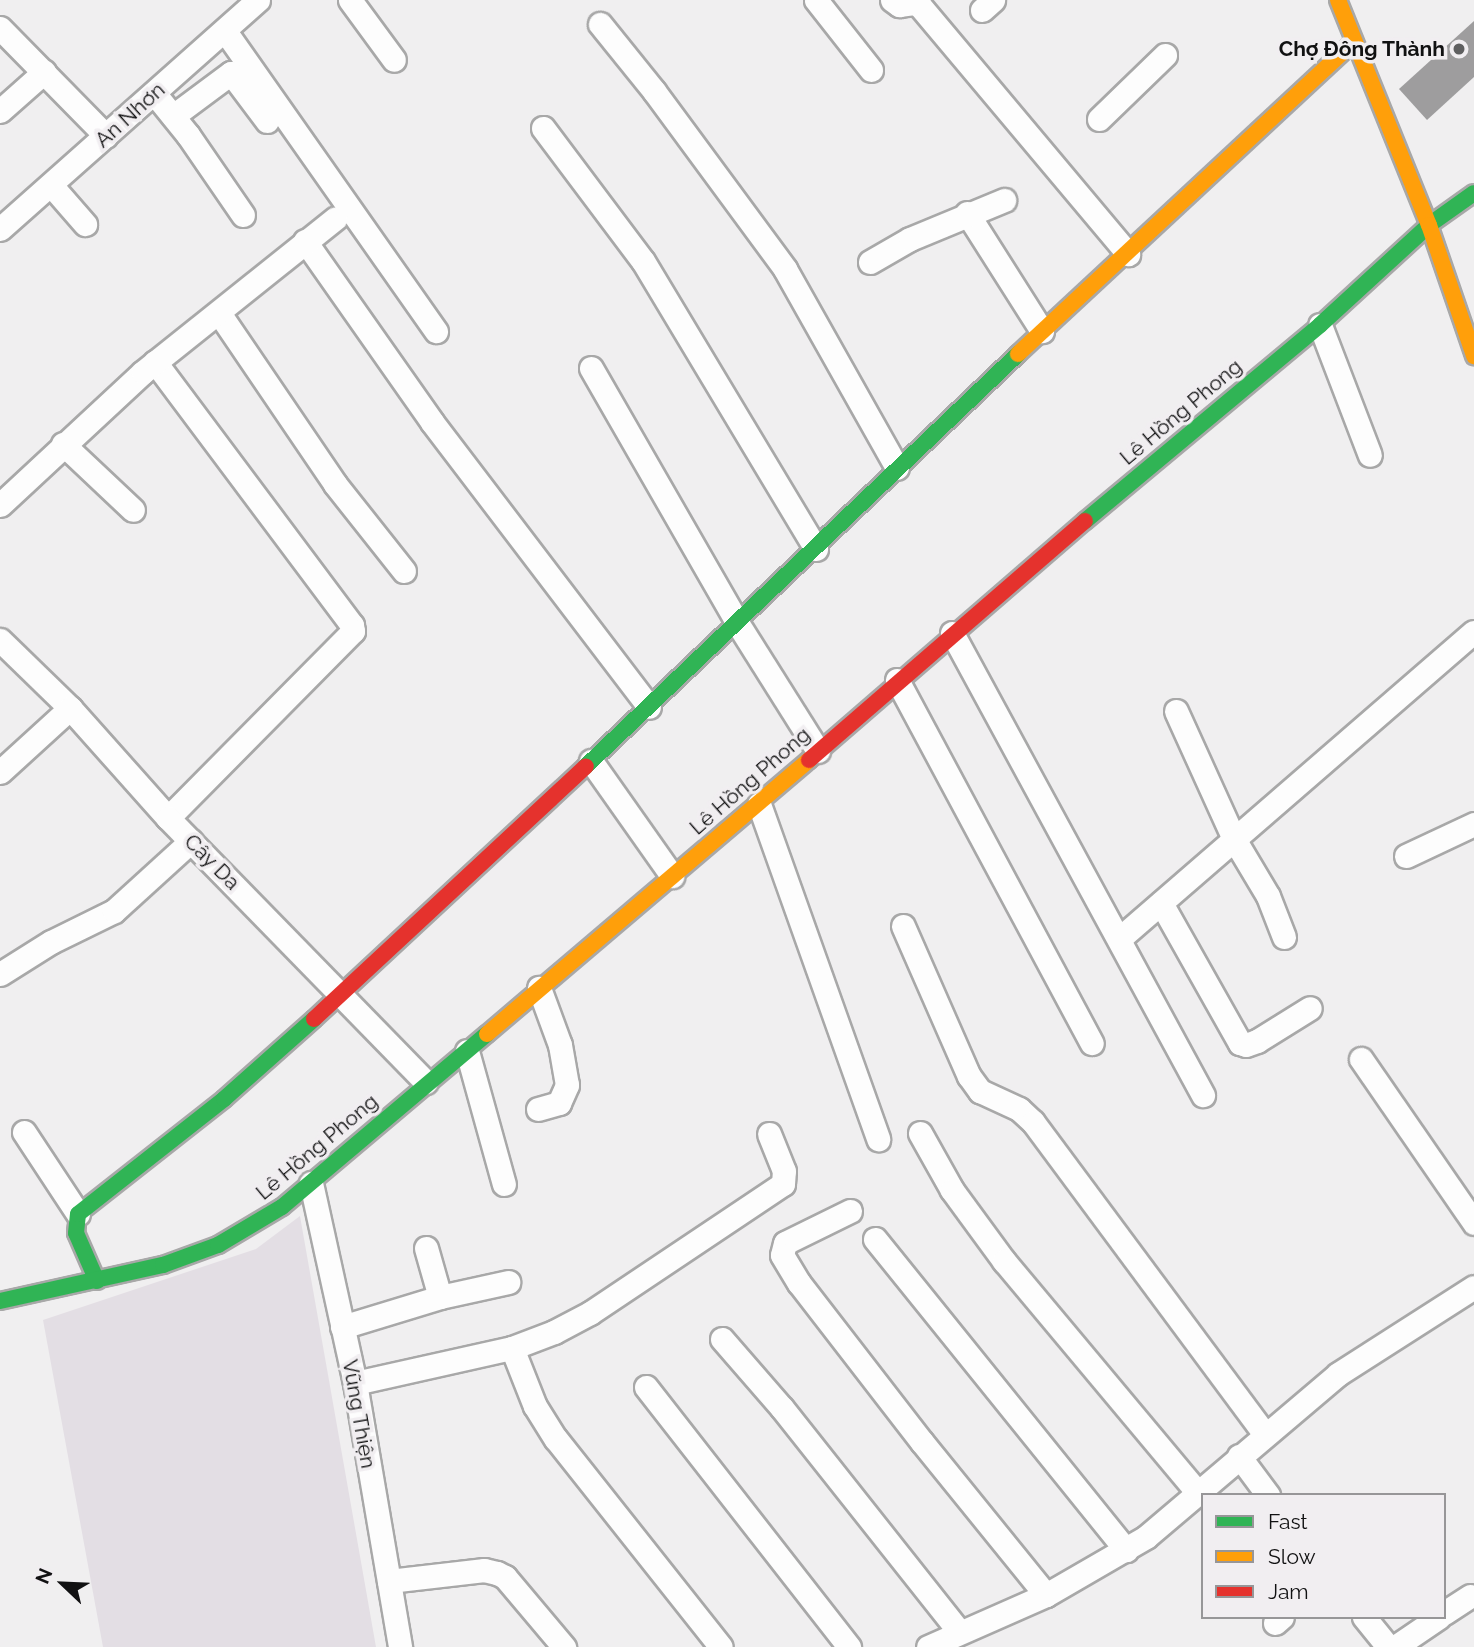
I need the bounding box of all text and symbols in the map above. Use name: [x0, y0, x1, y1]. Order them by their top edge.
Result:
place label: Chợ Đông Thành: [1278, 36, 1445, 62]
marker: Chợ Đông Thành: [1451, 41, 1467, 57]
street label: An Nhơn: [90, 77, 170, 153]
street label: Lê Hồng Phong: [1115, 354, 1247, 470]
street label: Lê Hồng Phong: [685, 722, 815, 840]
street label: Cây Da: [179, 829, 245, 895]
street label: Lê Hồng Phong: [251, 1089, 383, 1205]
street label: Vũng Thiện: [337, 1357, 381, 1471]
legend: [1201, 1493, 1446, 1619]
text: Fast: [1268, 1509, 1308, 1534]
text: Slow: [1268, 1544, 1316, 1569]
north arrow: [28, 1549, 98, 1619]
text: N: [31, 1565, 57, 1587]
text: Jam: [1268, 1579, 1309, 1604]

